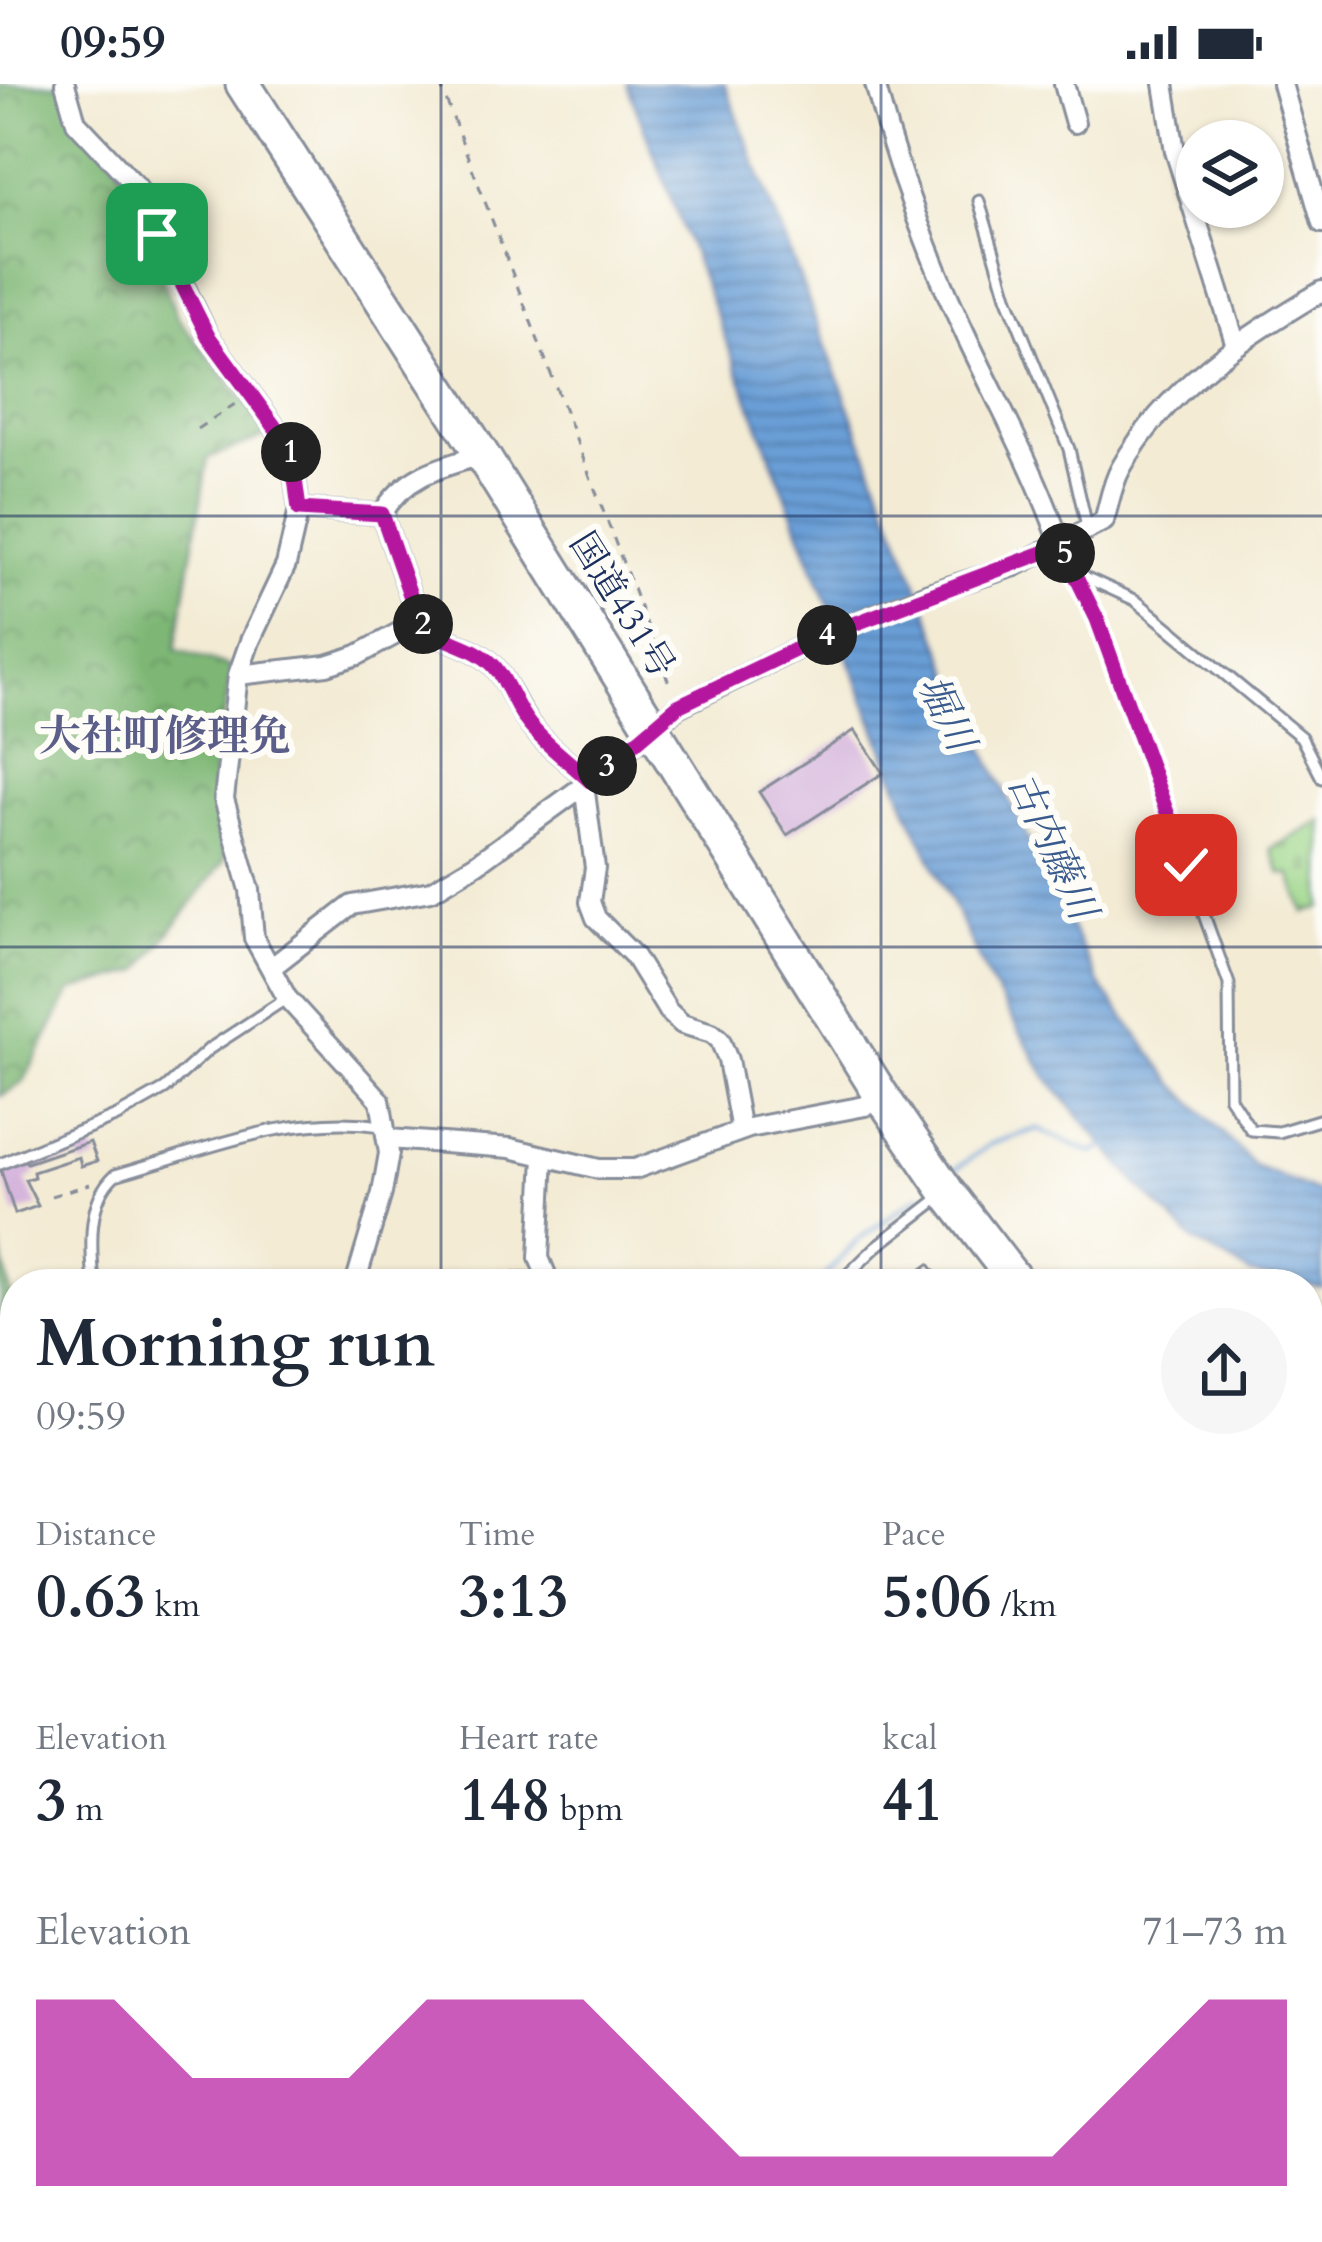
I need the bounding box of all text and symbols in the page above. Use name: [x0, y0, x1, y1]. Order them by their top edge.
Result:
text: 09:59: [60, 12, 165, 73]
map controls: [1176, 120, 1284, 228]
button: layers: [1176, 120, 1284, 228]
pin: [106, 183, 208, 285]
icon: arrive: [124, 201, 190, 267]
pin: 1: [261, 422, 321, 482]
text: 1: [283, 429, 299, 474]
street label: 国道431号: [558, 523, 686, 687]
pin: 5: [1035, 523, 1095, 583]
text: 5: [1057, 530, 1073, 575]
pin: 2: [393, 594, 453, 654]
text: 2: [415, 601, 431, 646]
pin: 4: [797, 605, 857, 665]
text: 4: [819, 612, 835, 657]
water label: 堀川: [905, 666, 989, 763]
district label: 大社町修理免: [39, 708, 291, 765]
pin: 3: [577, 736, 637, 796]
text: 3: [599, 743, 615, 788]
water label: 古内藤川: [995, 764, 1111, 932]
pin: [1135, 814, 1237, 916]
icon: check: [1153, 832, 1219, 898]
text: Morning run: [36, 1300, 435, 1389]
button: share: [1161, 1308, 1287, 1434]
text: 09:59: [36, 1390, 126, 1443]
text: Distance: [36, 1512, 157, 1557]
text: Time: [459, 1512, 535, 1557]
text: Pace: [882, 1512, 946, 1557]
text: 0.63: [36, 1557, 146, 1638]
text: 3:13: [459, 1557, 569, 1638]
text: 5:06: [882, 1557, 992, 1638]
text: km: [146, 1583, 200, 1628]
text: /km: [992, 1583, 1057, 1628]
text: Elevation: [36, 1716, 167, 1761]
text: Heart rate: [459, 1716, 599, 1761]
text: kcal: [882, 1716, 937, 1761]
text: 3: [36, 1761, 67, 1842]
text: 148: [459, 1761, 551, 1842]
text: 41: [882, 1761, 943, 1842]
text: m: [67, 1787, 104, 1832]
text: bpm: [551, 1787, 623, 1832]
text: Elevation: [36, 1905, 191, 1958]
text: 71–73 m: [1142, 1905, 1287, 1958]

